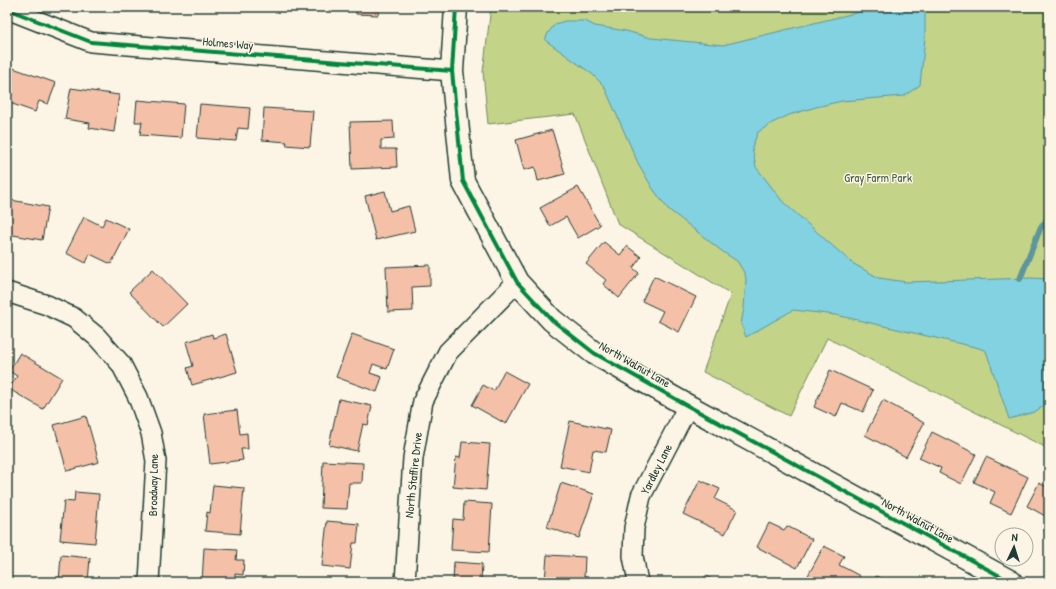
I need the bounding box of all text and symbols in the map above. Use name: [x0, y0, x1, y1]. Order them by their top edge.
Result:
street label: Holmes Way: [202, 32, 254, 54]
park label: Gray Farm Park: [844, 169, 912, 186]
street label: North Walnut Lane: [596, 337, 674, 391]
street label: North Staffire Drive: [400, 431, 426, 519]
street label: Yardley Lane: [636, 441, 676, 497]
street label: Broadway Lane: [144, 453, 162, 516]
street label: North Walnut Lane: [879, 493, 957, 547]
north arrow: [994, 527, 1034, 567]
text: N: [1011, 530, 1018, 544]

